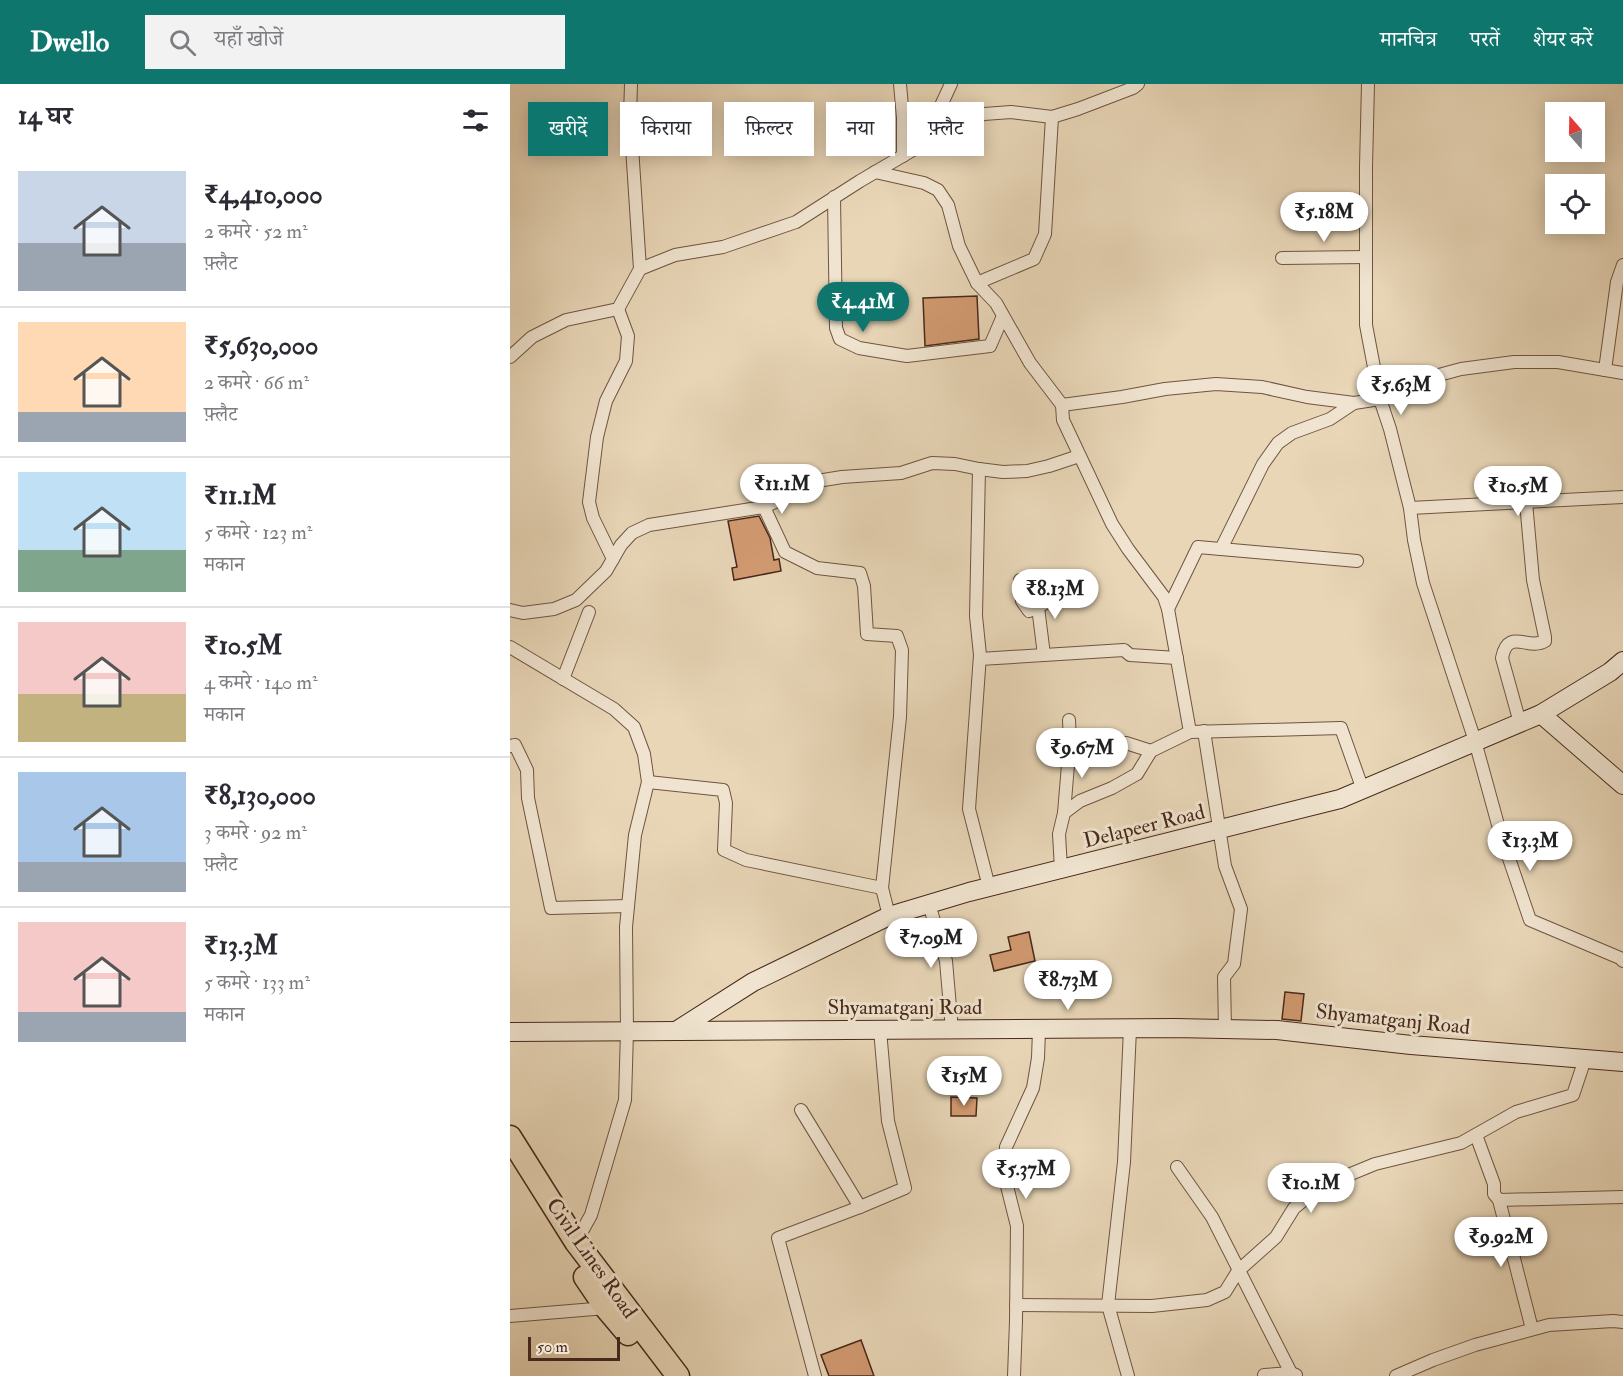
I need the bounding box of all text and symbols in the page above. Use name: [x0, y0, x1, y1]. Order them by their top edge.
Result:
search box: [145, 15, 565, 69]
text: Dwello: [30, 25, 109, 60]
text: यहाँ खोजें: [214, 25, 283, 53]
icon: search: [166, 26, 199, 59]
text: मानचित्र: [1380, 26, 1437, 53]
text: परतें: [1470, 26, 1500, 53]
text: शेयर करें: [1533, 26, 1593, 53]
text: 14 घर: [18, 100, 73, 132]
chip: खरीदें: [528, 102, 608, 156]
chip: किराया: [620, 102, 712, 156]
chip: फ़िल्टर: [724, 102, 814, 156]
chip: नया: [826, 102, 895, 156]
chip: फ़्लैट: [907, 102, 984, 156]
north arrow: [1545, 102, 1605, 162]
map controls: [1545, 102, 1605, 234]
icon: filters: [459, 104, 492, 137]
button: locate: [1545, 174, 1605, 234]
text: ₹4,410,000: [204, 179, 323, 211]
pin: ₹5.18M: [1275, 192, 1373, 243]
icon: home: [66, 195, 138, 267]
text: ₹5.18M: [1294, 199, 1354, 224]
text: 2 कमरे · 52 m²: [204, 219, 308, 244]
text: फ़्लैट: [204, 251, 237, 276]
pin: ₹4.41M: [814, 282, 912, 333]
text: ₹4.41M: [831, 289, 895, 314]
text: ₹5,630,000: [204, 330, 318, 362]
icon: home: [66, 346, 138, 418]
pin: ₹5.63M: [1352, 365, 1450, 416]
text: 2 कमरे · 66 m²: [204, 370, 309, 395]
text: ₹5.63M: [1371, 372, 1431, 397]
text: फ़्लैट: [204, 402, 237, 427]
pin: ₹11.1M: [733, 464, 831, 515]
pin: ₹10.5M: [1469, 466, 1567, 517]
text: ₹11.1M: [754, 471, 810, 496]
text: ₹10.5M: [1488, 473, 1548, 498]
text: ₹11.1M: [204, 480, 277, 512]
icon: home: [66, 496, 138, 568]
text: 5 कमरे · 123 m²: [204, 520, 312, 545]
text: मकान: [204, 552, 245, 577]
pin: ₹8.13M: [1006, 569, 1104, 620]
text: ₹8.13M: [1026, 576, 1084, 601]
text: ₹10.5M: [204, 630, 282, 662]
icon: home: [66, 646, 138, 718]
text: 4 कमरे · 140 m²: [204, 670, 318, 695]
text: मकान: [204, 702, 245, 727]
pin: ₹9.67M: [1033, 728, 1131, 779]
text: ₹9.67M: [1050, 735, 1114, 760]
text: ₹8,130,000: [204, 780, 316, 812]
icon: home: [66, 796, 138, 868]
street label: Delapeer Road: [1081, 798, 1208, 855]
text: 3 कमरे · 92 m²: [204, 820, 307, 845]
pin: ₹13.3M: [1481, 821, 1579, 872]
text: ₹13.3M: [1501, 828, 1559, 853]
text: फ़्लैट: [204, 852, 237, 877]
pin: ₹7.09M: [882, 918, 980, 969]
text: ₹7.09M: [899, 925, 963, 950]
text: ₹13.3M: [204, 930, 278, 962]
icon: home: [66, 946, 138, 1018]
pin: ₹8.73M: [1019, 960, 1117, 1011]
text: ₹8.73M: [1038, 967, 1098, 992]
text: 5 कमरे · 133 m²: [204, 970, 310, 995]
street label: Shyamatganj Road: [828, 994, 983, 1021]
street label: Shyamatganj Road: [1315, 998, 1472, 1041]
text: मकान: [204, 1002, 245, 1027]
pin: ₹15M: [928, 1056, 1000, 1107]
text: ₹15M: [941, 1063, 987, 1088]
pin: ₹5.37M: [977, 1149, 1075, 1200]
text: ₹5.37M: [996, 1156, 1056, 1181]
pin: ₹10.1M: [1262, 1163, 1360, 1214]
text: ₹10.1M: [1282, 1170, 1340, 1195]
street label: Civil Lines Road: [540, 1193, 643, 1324]
pin: ₹9.92M: [1452, 1217, 1550, 1268]
text: ₹9.92M: [1468, 1224, 1534, 1249]
scale bar: [528, 1334, 620, 1362]
text: 50 m: [537, 1337, 568, 1357]

